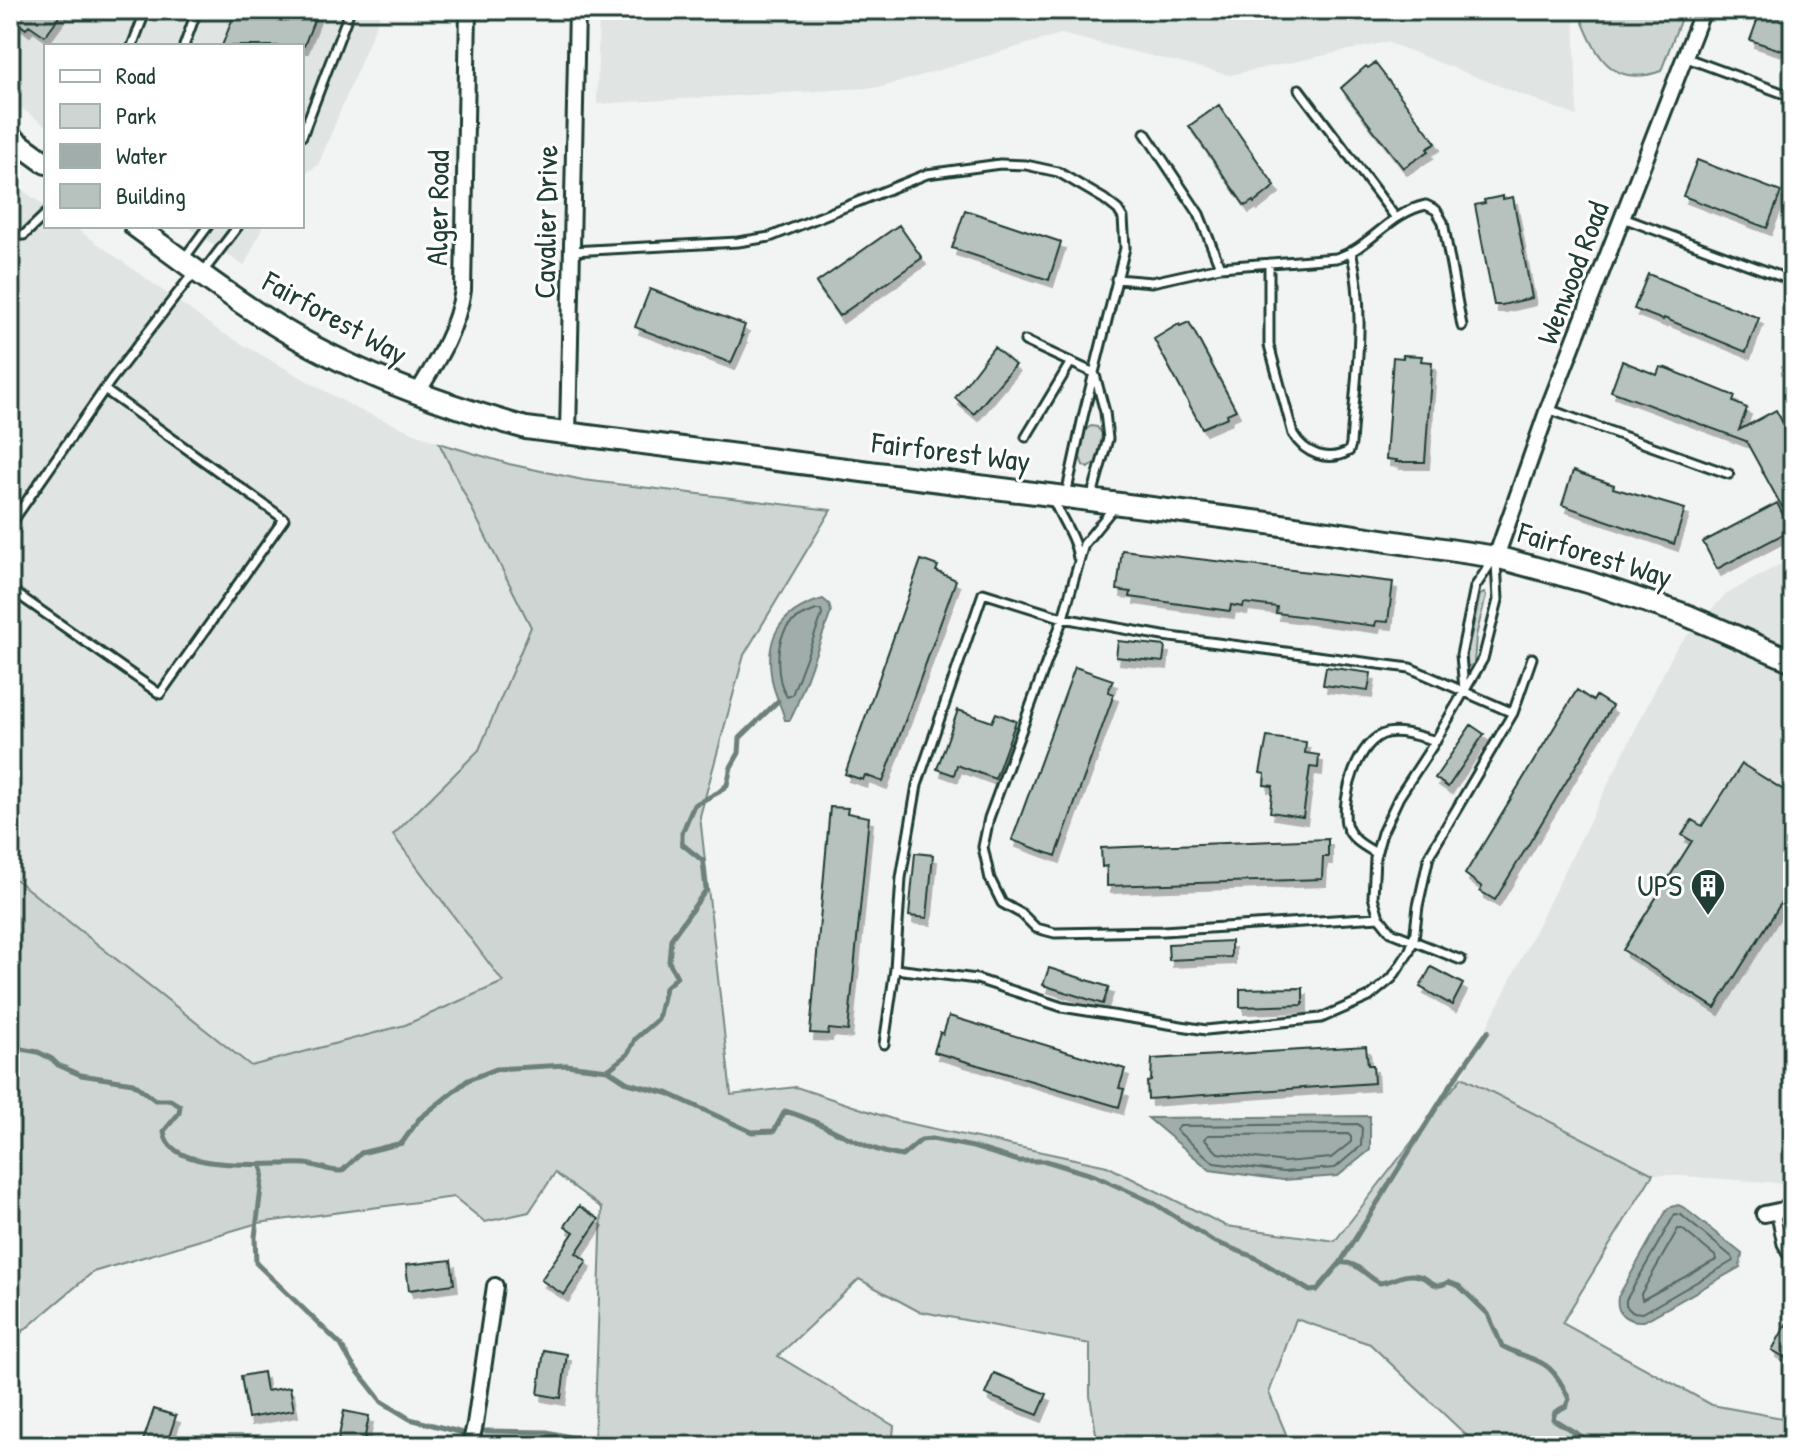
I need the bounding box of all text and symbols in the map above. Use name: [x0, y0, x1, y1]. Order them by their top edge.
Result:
legend: [44, 44, 304, 228]
text: Road: [116, 59, 155, 91]
text: Park: [116, 99, 156, 131]
text: Water: [116, 139, 167, 171]
street label: Cavalier Drive: [524, 145, 566, 299]
street label: Alger Road: [416, 150, 458, 266]
text: Building: [116, 179, 186, 211]
street label: Wenwood Road: [1527, 195, 1618, 350]
street label: Fairforest Way: [255, 261, 415, 373]
street label: Fairforest Way: [869, 421, 1033, 481]
street label: Fairforest Way: [1512, 511, 1677, 596]
place label: UPS: [1637, 865, 1682, 905]
building icon: UPS: [1689, 867, 1727, 917]

